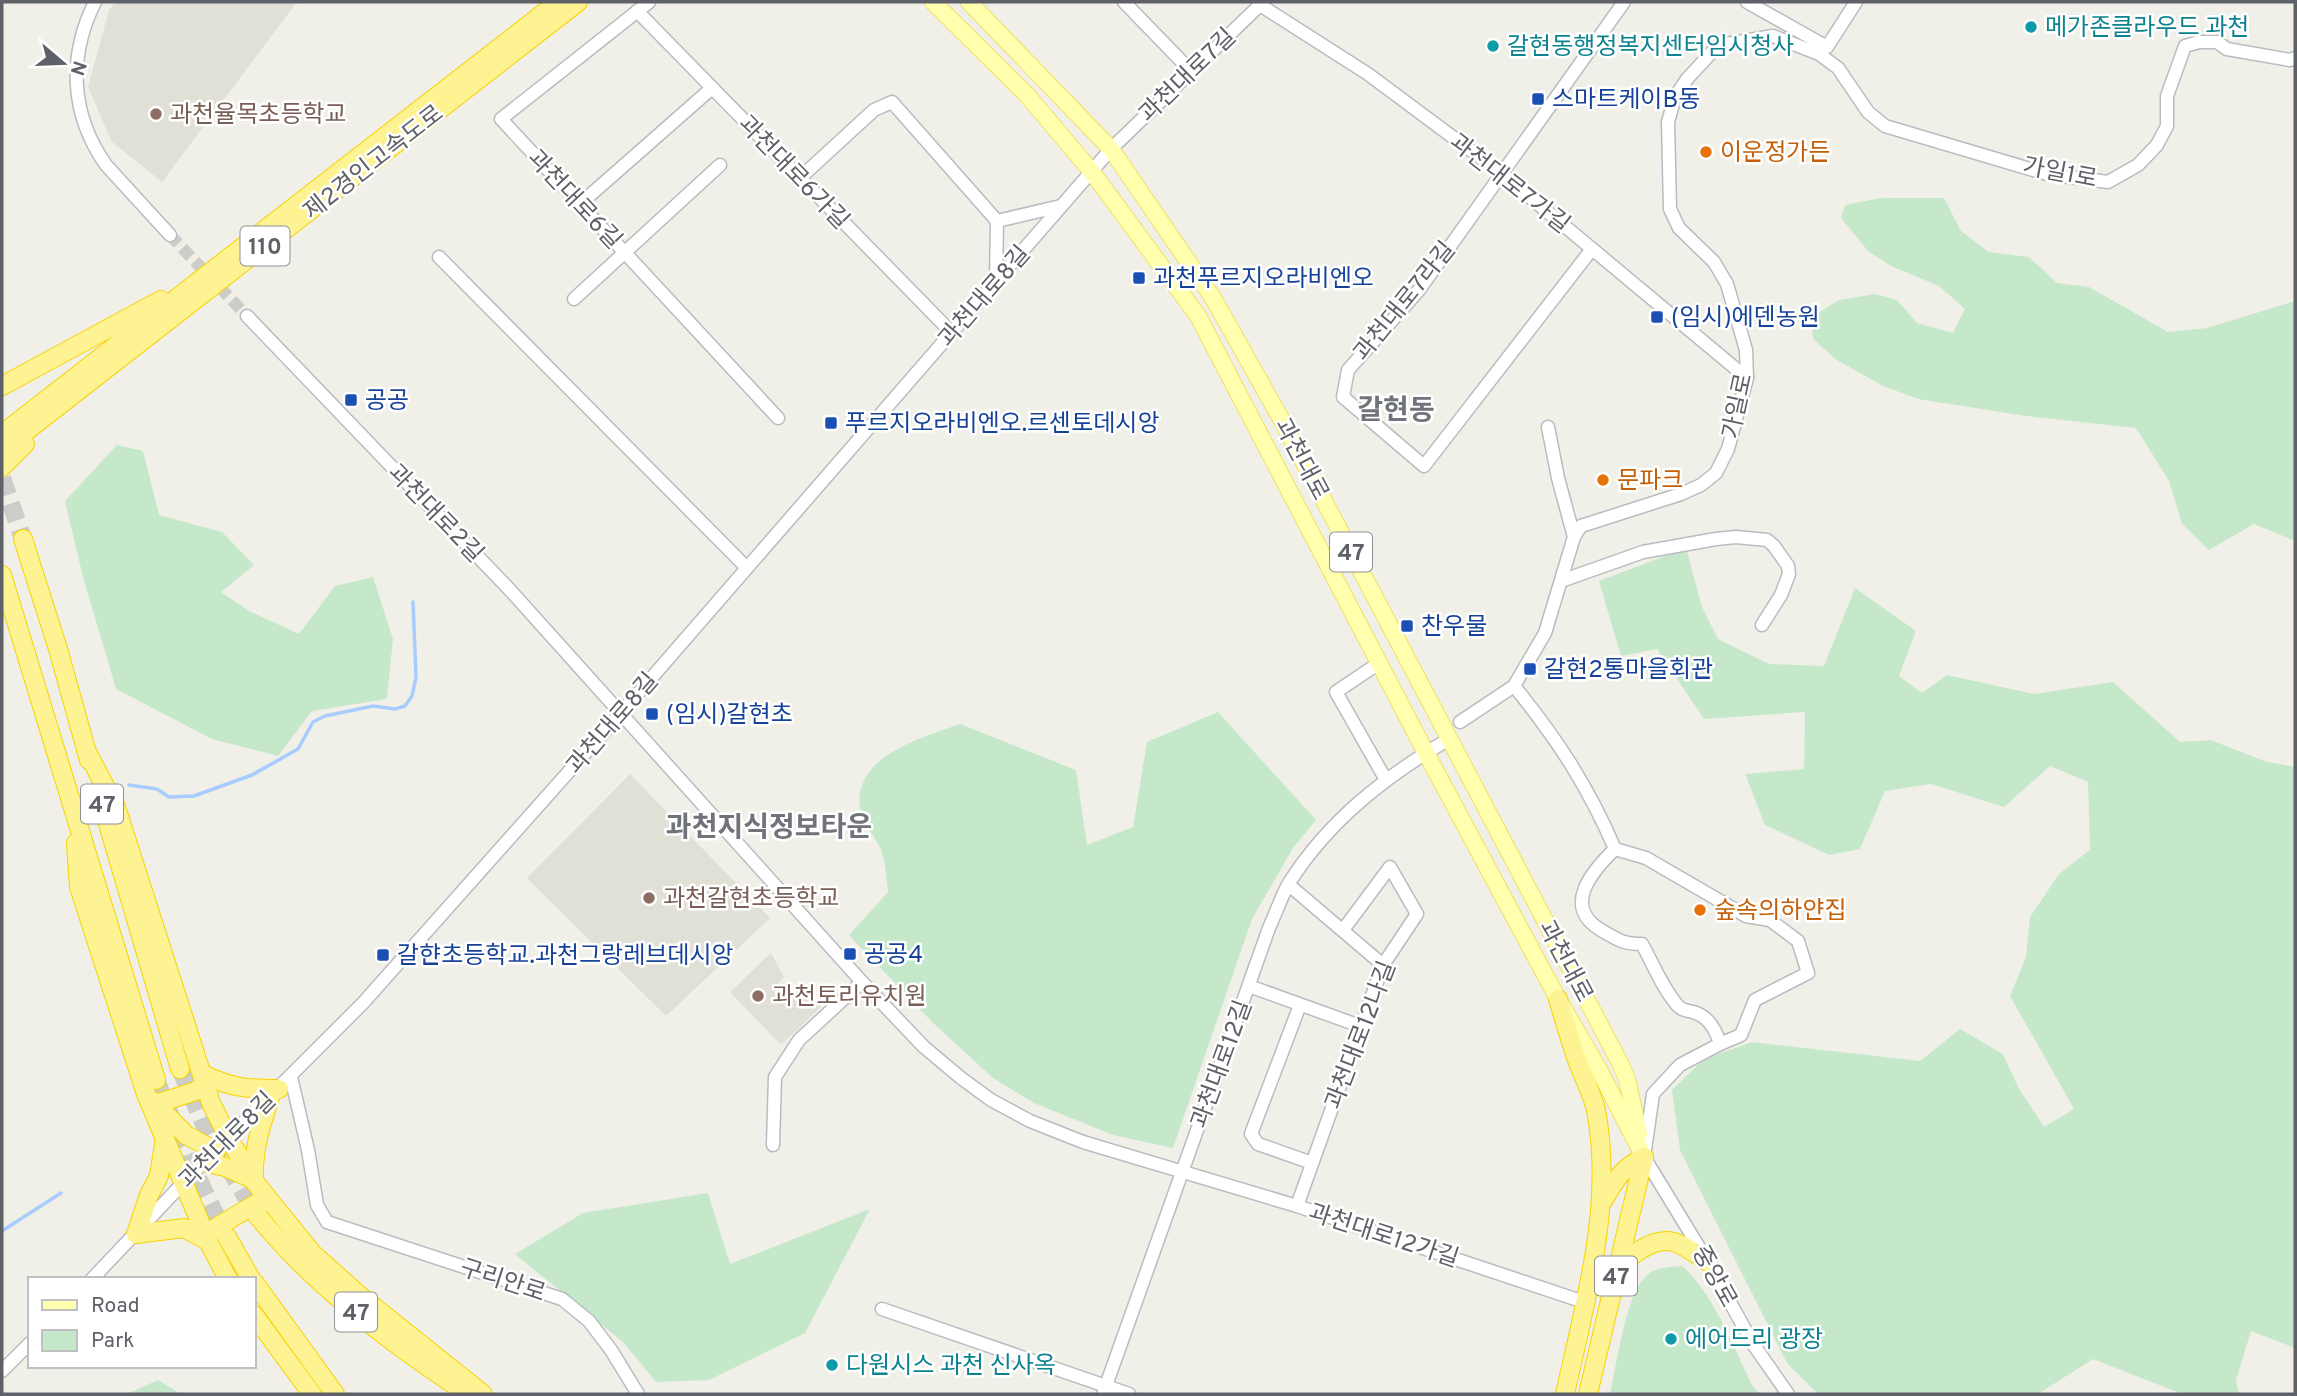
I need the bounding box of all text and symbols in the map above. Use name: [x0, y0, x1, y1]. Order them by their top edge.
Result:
place label: 메가존클라우드 과천: [2045, 14, 2249, 44]
marker: 메가존클라우드 과천: [2023, 19, 2039, 35]
street label: 과천대로7길: [1134, 23, 1243, 130]
north arrow: [28, 28, 98, 98]
place label: 갈현동행정복지센터임시청사: [1507, 33, 1794, 63]
marker: 갈현동행정복지센터임시청사: [1485, 38, 1501, 54]
text: N: [64, 58, 91, 78]
place label: 스마트케이B동: [1552, 86, 1700, 116]
marker: 스마트케이B동: [1530, 91, 1546, 107]
street label: 제2경인고속도로: [298, 100, 450, 227]
place label: 과천율목초등학교: [170, 101, 347, 131]
marker: 과천율목초등학교: [148, 106, 164, 122]
street label: 과천대로6가길: [731, 110, 854, 237]
street label: 과천대로7가길: [1442, 128, 1575, 241]
place label: 이운정가든: [1720, 139, 1830, 169]
marker: 이운정가든: [1698, 144, 1714, 160]
street label: 과천대로6길: [520, 145, 627, 256]
street label: 가일1로: [2020, 152, 2099, 196]
road number: 110: [240, 227, 290, 266]
street label: 과천대로7라길: [1348, 236, 1463, 368]
street label: 과천대로8길: [933, 240, 1038, 354]
place label: 과천푸르지오라비엔오: [1153, 265, 1374, 295]
marker: 과천푸르지오라비엔오: [1131, 270, 1147, 286]
place label: (임시)에덴농원: [1671, 304, 1820, 334]
marker: (임시)에덴농원: [1649, 309, 1665, 325]
street label: 가일로: [1717, 371, 1761, 442]
place label: 공공: [365, 387, 409, 417]
marker: 공공: [343, 392, 359, 408]
district label: 갈현동: [1357, 394, 1435, 430]
place label: 푸르지오라비엔오.르센토데시앙: [845, 410, 1160, 440]
street label: 과천대로: [1266, 414, 1334, 506]
marker: 푸르지오라비엔오.르센토데시앙: [823, 415, 839, 431]
street label: 과천대로2길: [380, 459, 489, 570]
place label: 문파크: [1617, 467, 1683, 497]
marker: 문파크: [1595, 472, 1611, 488]
road number: 47: [1330, 532, 1372, 572]
place label: 찬우물: [1421, 613, 1487, 643]
marker: 찬우물: [1399, 618, 1415, 634]
place label: 갈현2통마을회관: [1544, 656, 1713, 686]
marker: 갈현2통마을회관: [1522, 661, 1538, 677]
street label: 과천대로8길: [561, 667, 666, 781]
place label: (임시)갈현초: [666, 701, 793, 731]
marker: (임시)갈현초: [644, 706, 660, 722]
road number: 47: [81, 784, 123, 824]
district label: 과천지식정보타운: [666, 811, 872, 847]
place label: 과천갈현초등학교: [663, 885, 840, 915]
marker: 과천갈현초등학교: [641, 890, 657, 906]
place label: 숲속의하얀집: [1714, 897, 1846, 927]
marker: 숲속의하얀집: [1692, 902, 1708, 918]
street label: 과천대로: [1530, 916, 1598, 1008]
place label: 공공4: [864, 941, 923, 971]
place label: 갈햔초등학교.과천그랑레브데시앙: [397, 942, 734, 972]
marker: 공공4: [842, 946, 858, 962]
marker: 갈햔초등학교.과천그랑레브데시앙: [375, 947, 391, 963]
street label: 과천대로12나길: [1320, 957, 1404, 1114]
place label: 과천토리유치원: [772, 983, 927, 1013]
marker: 과천토리유치원: [750, 988, 766, 1004]
street label: 과천대로12길: [1186, 997, 1260, 1133]
street label: 과천대로8길: [174, 1087, 283, 1196]
street label: 과천대로12가길: [1305, 1199, 1462, 1275]
street label: 중앙로: [1684, 1241, 1742, 1313]
street label: 구리안로: [456, 1254, 549, 1310]
road number: 47: [1595, 1256, 1637, 1296]
legend: [28, 1277, 256, 1368]
road number: 47: [335, 1292, 377, 1331]
text: Road: [91, 1293, 140, 1320]
place label: 에어드리 광장: [1685, 1326, 1823, 1356]
text: Park: [91, 1328, 134, 1355]
marker: 에어드리 광장: [1663, 1331, 1679, 1347]
place label: 다원시스 과천 신사옥: [846, 1352, 1056, 1382]
marker: 다원시스 과천 신사옥: [824, 1357, 840, 1373]

